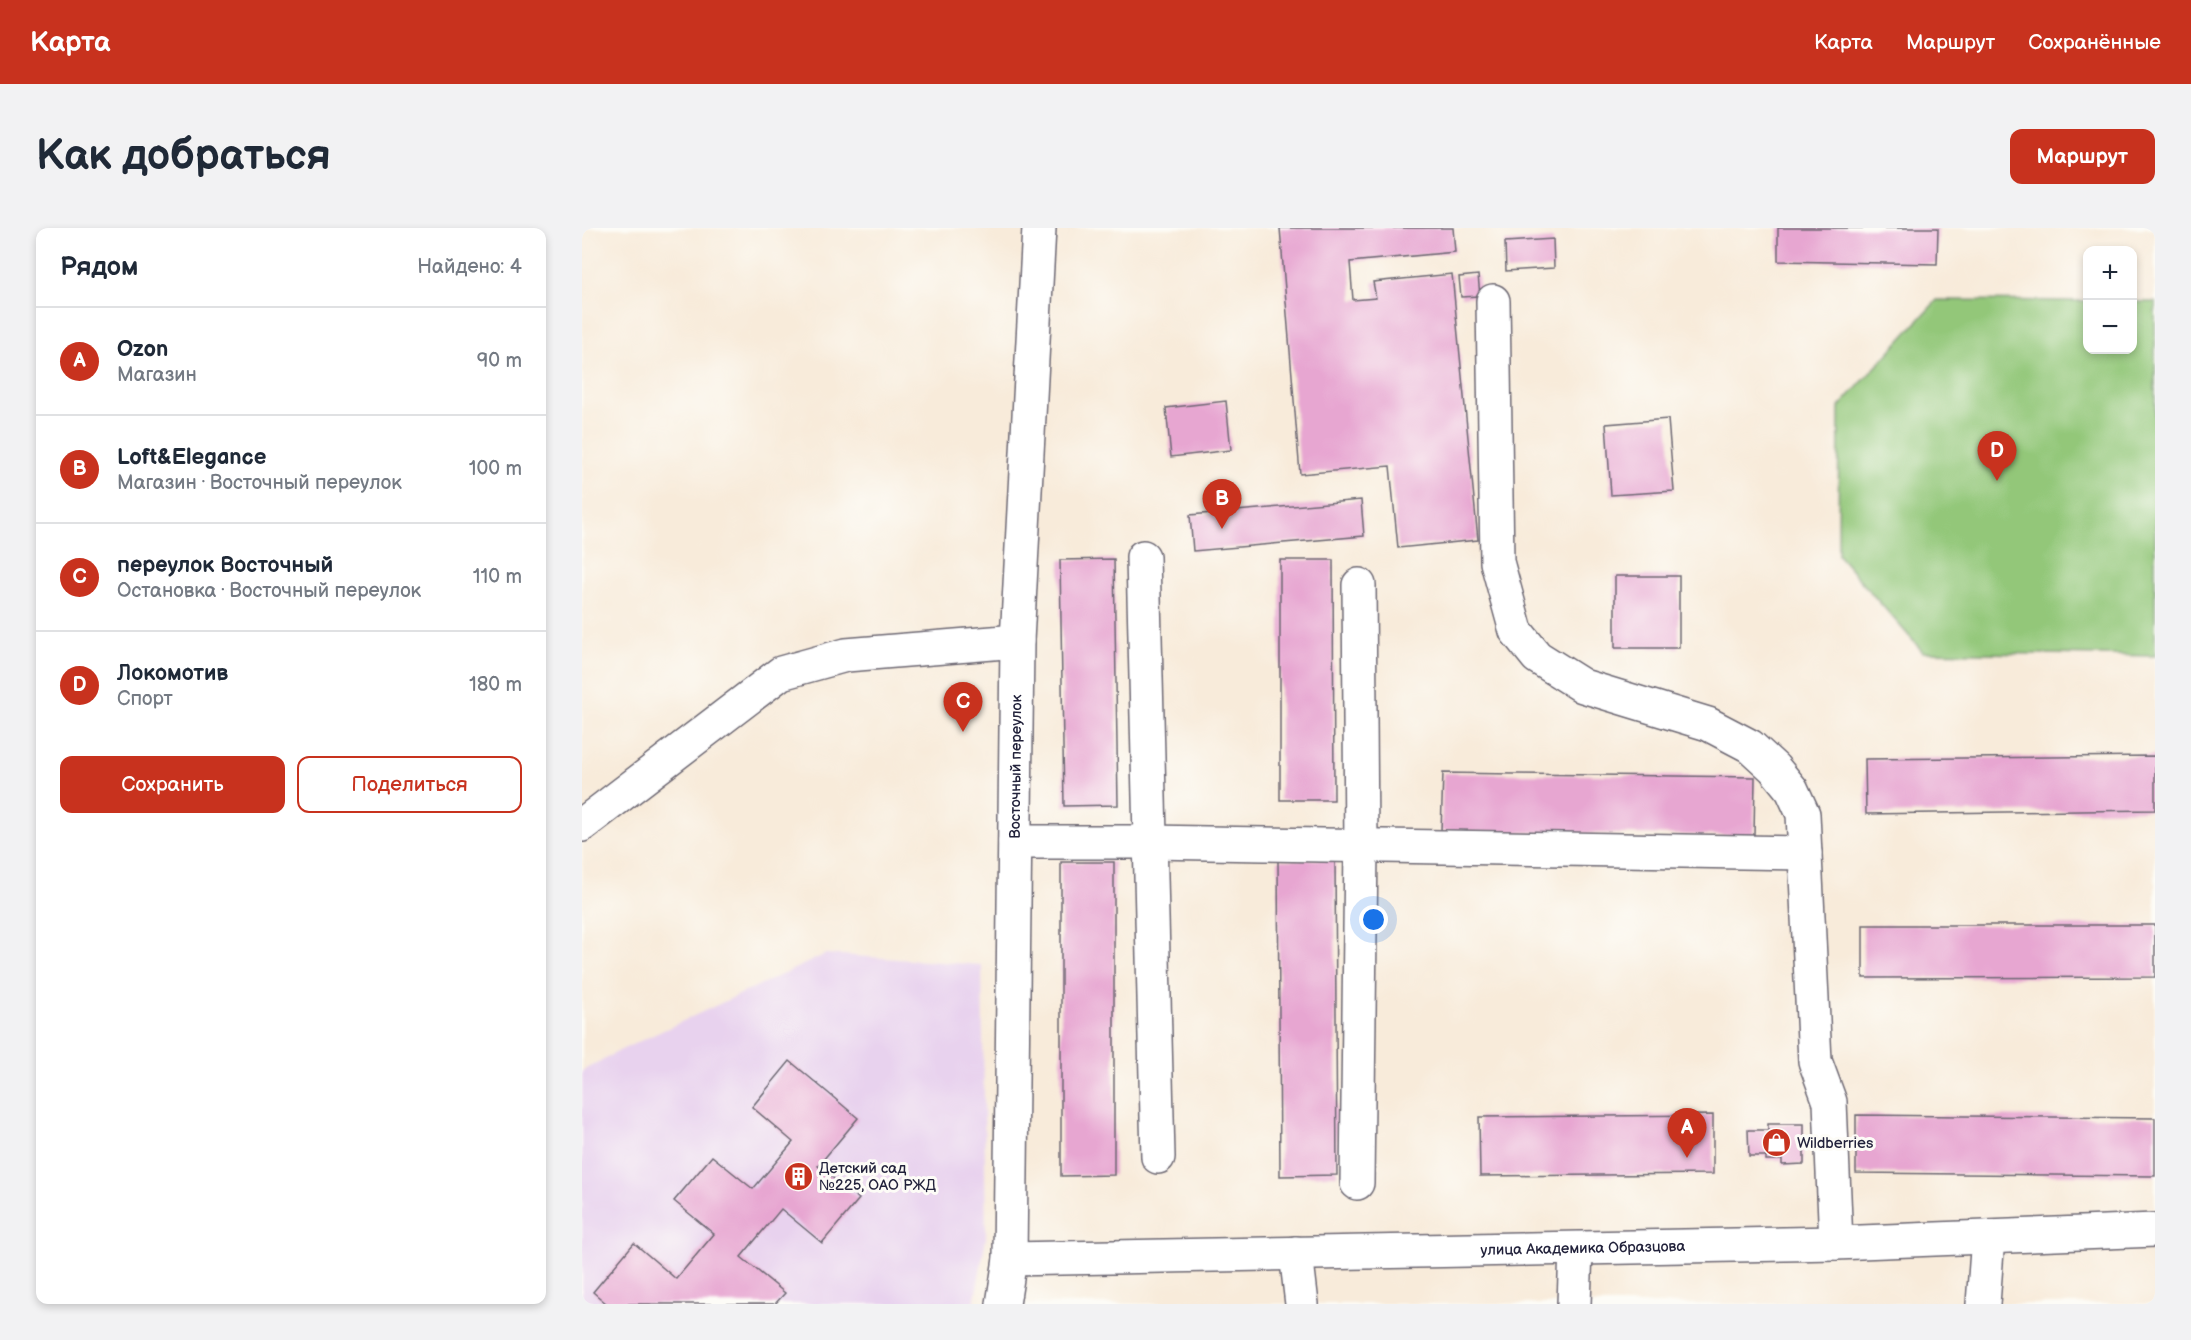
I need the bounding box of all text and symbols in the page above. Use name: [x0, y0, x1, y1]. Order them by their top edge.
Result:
text: Карта: [30, 26, 110, 59]
text: Карта: [1814, 30, 1873, 55]
text: Маршрут: [1906, 30, 1995, 55]
text: Сохранённые: [2028, 30, 2161, 55]
button: Маршрут: [2010, 129, 2155, 184]
text: Как добраться: [36, 131, 331, 182]
map controls: [2083, 246, 2137, 354]
button: +: [2083, 246, 2137, 300]
text: Рядом: [60, 252, 138, 283]
text: Найдено: 4: [417, 255, 522, 279]
button: −: [2083, 300, 2137, 354]
text: Ozon: [117, 336, 168, 363]
text: A: [73, 349, 86, 373]
text: 90 m: [477, 349, 522, 373]
text: Магазин: [117, 363, 197, 387]
pin: D: [1978, 432, 2016, 481]
text: Loft&Elegance: [117, 444, 266, 471]
text: B: [72, 457, 87, 481]
text: 100 m: [469, 457, 522, 481]
text: Магазин · Восточный переулок: [117, 471, 402, 495]
pin: B: [1202, 480, 1242, 529]
text: переулок Восточный: [117, 552, 333, 579]
text: C: [72, 565, 87, 589]
text: 110 m: [473, 565, 522, 589]
text: Остановка · Восточный переулок: [117, 579, 421, 603]
text: Локомотив: [117, 660, 228, 687]
text: D: [73, 673, 86, 697]
text: 180 m: [469, 673, 522, 697]
pin: C: [944, 682, 982, 732]
text: Спорт: [117, 687, 173, 711]
street label: Восточный переулок: [1005, 694, 1026, 839]
button: Сохранить: [60, 756, 285, 813]
button: Поделиться: [297, 756, 522, 813]
your location: [1359, 905, 1388, 934]
pin: A: [1668, 1108, 1706, 1158]
shop icon: Wildberries: [1760, 1127, 1792, 1159]
place label: Wildberries: [1797, 1134, 1874, 1153]
place label: Детский сад №225, ОАО РЖД: [819, 1159, 936, 1195]
building icon: Детский сад №225, ОАО РЖД: [782, 1161, 814, 1193]
street label: улица Академика Образцова: [1480, 1236, 1686, 1259]

